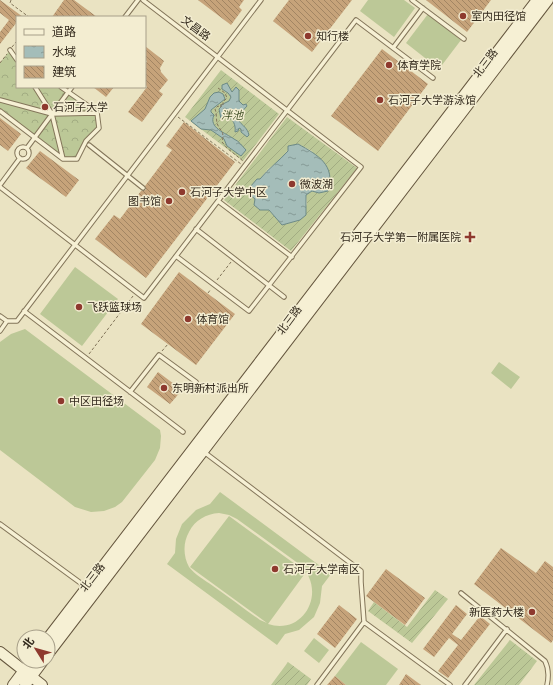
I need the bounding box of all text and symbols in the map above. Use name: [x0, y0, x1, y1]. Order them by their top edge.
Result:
place label: 室内田径馆: [471, 10, 526, 22]
marker: 室内田径馆: [458, 11, 468, 21]
street label: 文昌路: [179, 13, 213, 43]
legend: [16, 16, 146, 88]
text: 道路: [52, 25, 76, 39]
place label: 知行楼: [316, 30, 349, 42]
marker: 知行楼: [303, 31, 313, 41]
text: 水域: [52, 45, 76, 59]
street label: 北三路: [470, 46, 500, 80]
place label: 体育学院: [397, 59, 441, 71]
marker: 体育学院: [384, 60, 394, 70]
text: 建筑: [52, 65, 76, 79]
place label: 石河子大学游泳馆: [388, 94, 476, 106]
marker: 石河子大学游泳馆: [375, 95, 385, 105]
place label: 石河子大学: [53, 101, 108, 113]
marker: 石河子大学: [40, 102, 50, 112]
park label: 泮池: [221, 109, 244, 121]
place label: 微波湖: [299, 178, 333, 190]
marker: 微波湖: [287, 179, 297, 189]
place label: 石河子大学中区: [190, 186, 267, 198]
marker: 石河子大学中区: [177, 187, 187, 197]
place label: 图书馆: [128, 195, 161, 207]
marker: 图书馆: [164, 196, 174, 206]
place label: 石河子大学第一附属医院: [340, 231, 461, 243]
marker: 石河子大学第一附属医院: [464, 231, 476, 243]
place label: 飞跃篮球场: [87, 301, 142, 313]
marker: 飞跃篮球场: [74, 302, 84, 312]
street label: 北三路: [274, 303, 304, 337]
place label: 体育馆: [196, 313, 229, 325]
marker: 体育馆: [183, 314, 193, 324]
place label: 东明新村派出所: [172, 382, 249, 394]
marker: 东明新村派出所: [159, 383, 169, 393]
place label: 中区田径场: [69, 395, 124, 407]
marker: 中区田径场: [56, 396, 66, 406]
street label: 北三路: [77, 560, 107, 594]
place label: 石河子大学南区: [283, 563, 360, 575]
marker: 石河子大学南区: [270, 564, 280, 574]
place label: 新医药大楼: [469, 606, 524, 618]
marker: 新医药大楼: [527, 607, 537, 617]
north arrow: [16, 629, 56, 669]
text: 北: [20, 635, 36, 651]

